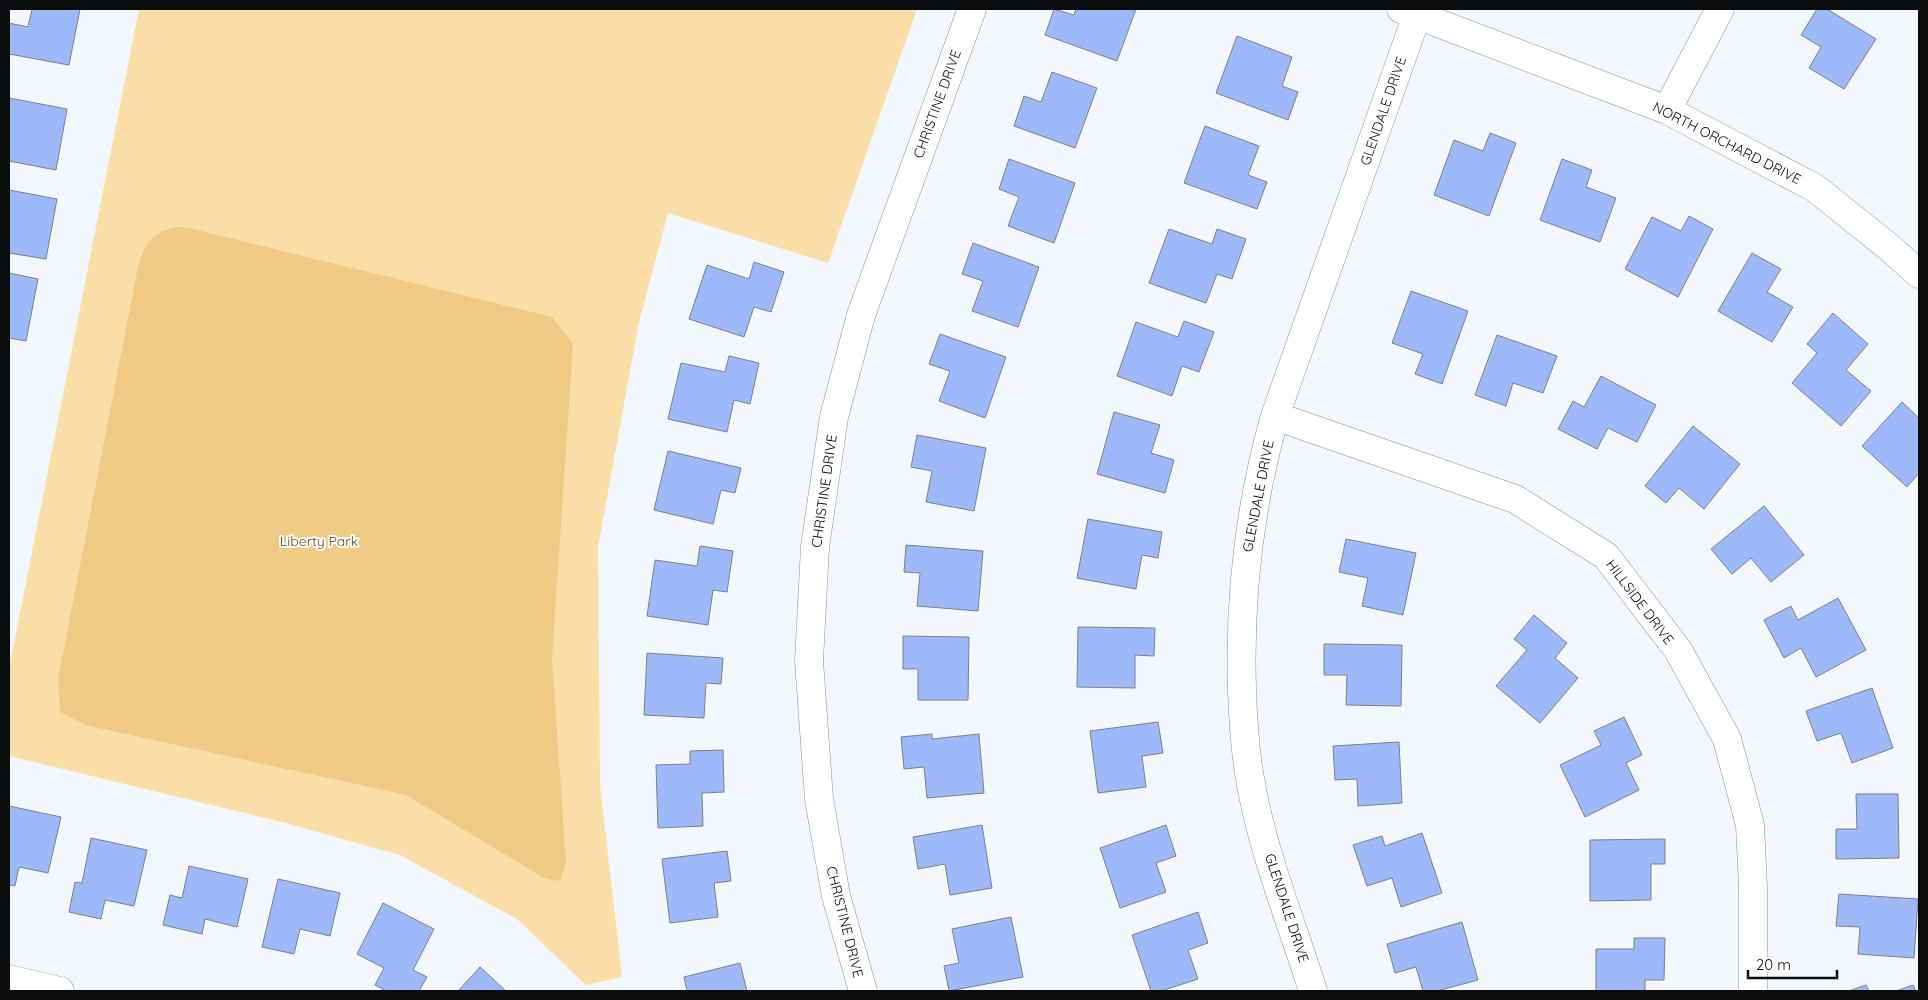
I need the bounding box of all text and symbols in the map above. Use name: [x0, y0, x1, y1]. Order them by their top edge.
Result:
street label: CHRISTINE DRIVE: [909, 47, 965, 161]
street label: GLENDALE DRIVE: [1356, 54, 1410, 168]
street label: NORTH ORCHARD DRIVE: [1650, 98, 1804, 188]
street label: CHRISTINE DRIVE: [807, 433, 841, 549]
street label: GLENDALE DRIVE: [1238, 438, 1278, 554]
park label: Liberty Park: [280, 532, 358, 550]
street label: HILLSIDE DRIVE: [1602, 556, 1678, 648]
street label: GLENDALE DRIVE: [1261, 851, 1313, 965]
street label: CHRISTINE DRIVE: [822, 864, 868, 980]
scale bar: [1748, 948, 1837, 980]
text: 20 m: [1756, 955, 1791, 974]

